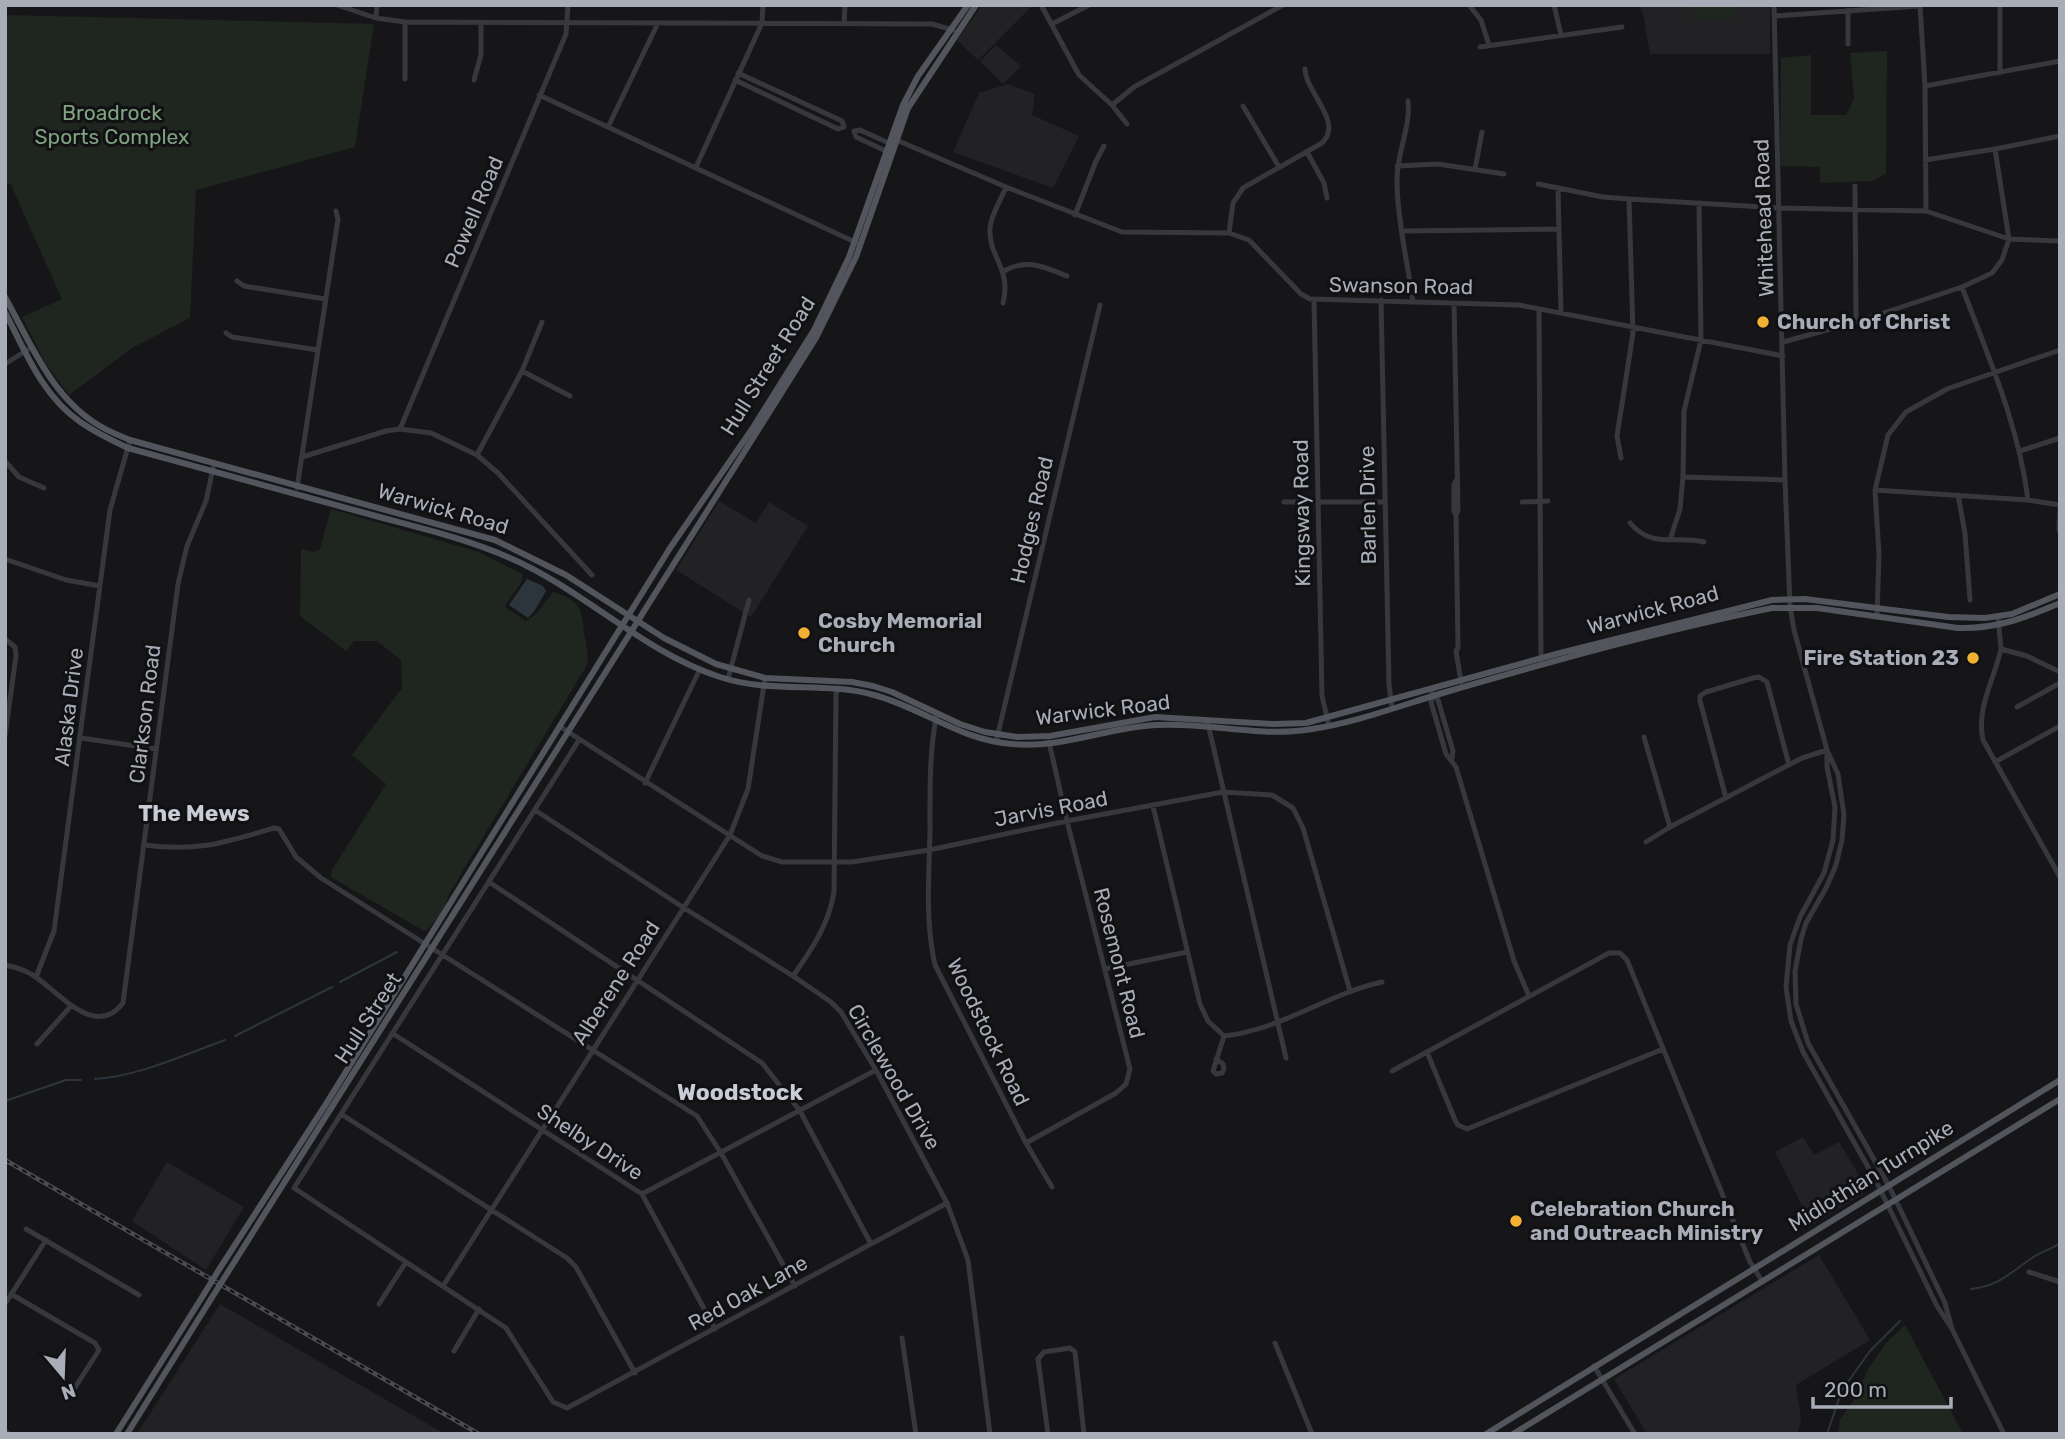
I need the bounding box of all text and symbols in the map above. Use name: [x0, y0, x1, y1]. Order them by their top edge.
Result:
park label: Broadrock Sports Complex: [35, 100, 189, 149]
street label: Whitehead Road: [1748, 139, 1779, 298]
street label: Powell Road: [439, 152, 508, 271]
street label: Swanson Road: [1329, 272, 1473, 299]
street label: Hull Street Road: [715, 292, 820, 440]
place label: Church of Christ: [1777, 309, 1950, 334]
marker: Church of Christ: [1755, 314, 1771, 330]
street label: Kingsway Road: [1288, 439, 1315, 587]
street label: Barlen Drive: [1354, 445, 1381, 565]
street label: Hodges Road: [1005, 454, 1058, 586]
street label: Warwick Road: [375, 478, 511, 539]
street label: Warwick Road: [1584, 580, 1721, 639]
place label: Cosby Memorial Church: [818, 608, 982, 657]
marker: Cosby Memorial Church: [796, 625, 812, 641]
street label: Clarkson Road: [124, 643, 165, 785]
place label: Fire Station 23: [1803, 645, 1959, 670]
street label: Alaska Drive: [49, 646, 88, 768]
marker: Fire Station 23: [1965, 650, 1981, 666]
street label: Warwick Road: [1034, 689, 1171, 730]
street label: Jarvis Road: [992, 785, 1110, 832]
district label: The Mews: [138, 799, 250, 827]
street label: Rosemont Road: [1089, 885, 1150, 1041]
street label: Alberene Road: [566, 916, 665, 1049]
street label: Woodstock Road: [942, 954, 1035, 1110]
street label: Hull Street: [329, 967, 406, 1068]
street label: Circlewood Drive: [843, 1000, 946, 1154]
district label: Woodstock: [677, 1078, 803, 1106]
street label: Shelby Drive: [533, 1098, 648, 1185]
street label: Midlothian Turnpike: [1784, 1115, 1958, 1236]
place label: Celebration Church and Outreach Ministry: [1530, 1196, 1763, 1245]
marker: Celebration Church and Outreach Ministry: [1508, 1213, 1524, 1229]
street label: Red Oak Lane: [684, 1250, 812, 1336]
north arrow: [28, 1341, 98, 1411]
scale bar: [1813, 1366, 1951, 1410]
text: 200 m: [1824, 1377, 1887, 1402]
text: N: [58, 1379, 79, 1405]

